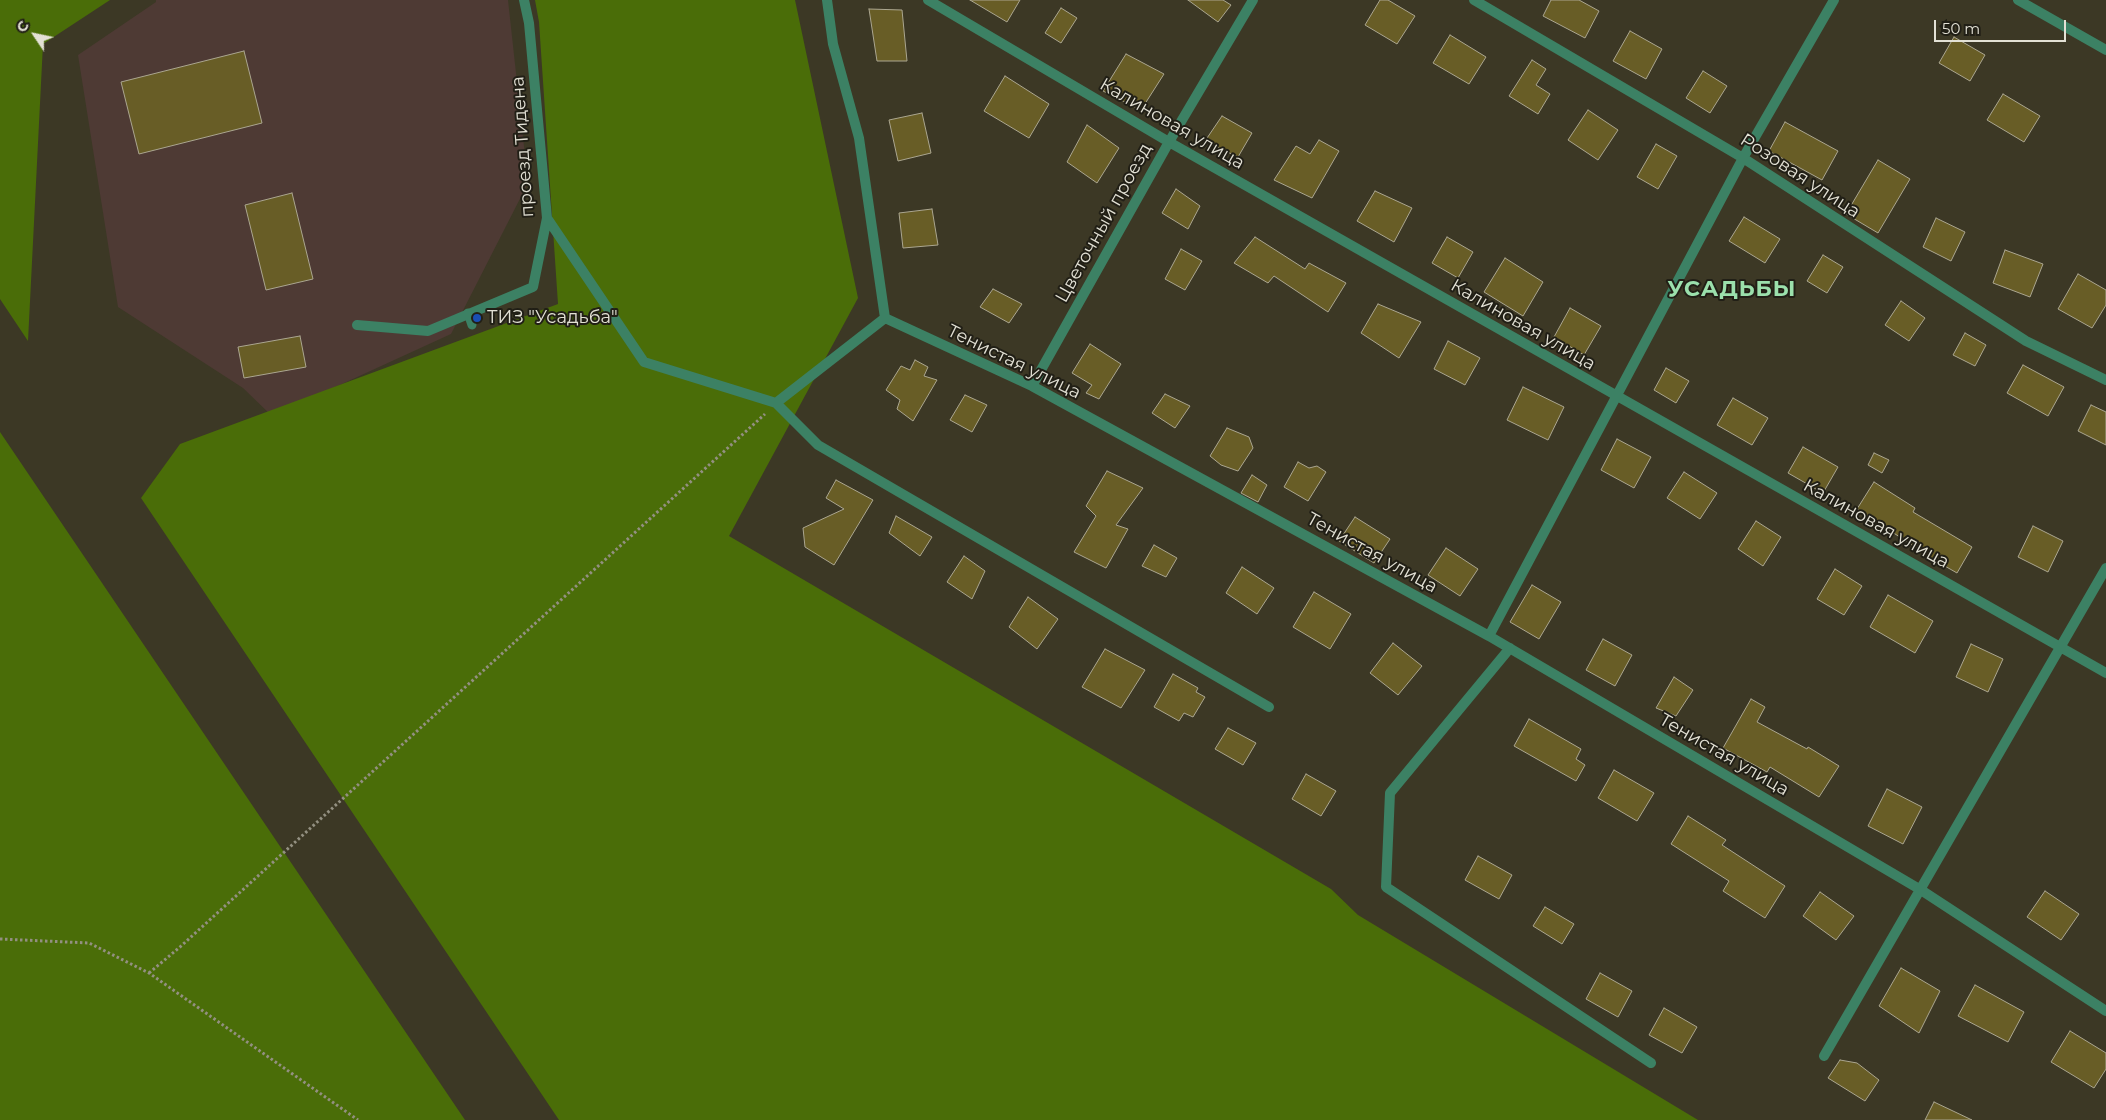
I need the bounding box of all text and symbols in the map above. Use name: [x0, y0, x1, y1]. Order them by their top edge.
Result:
north arrow: [10, 10, 60, 60]
scale bar: [1936, 10, 2068, 42]
text: С: [12, 17, 33, 36]
text: 50 m: [1942, 19, 1980, 38]
street label: Калиновая улица: [1096, 74, 1248, 174]
street label: проезд Тидена: [507, 76, 539, 218]
street label: Розовая улица: [1736, 129, 1864, 223]
street label: Цветочный проезд: [1051, 140, 1157, 306]
street label: Калиновая улица: [1447, 275, 1599, 375]
district label: УСАДЬБЫ: [1667, 277, 1797, 303]
place label: ТИЗ "Усадьба": [487, 307, 618, 329]
marker: ТИЗ "Усадьба": [471, 312, 483, 324]
street label: Тенистая улица: [944, 320, 1084, 404]
street label: Калиновая улица: [1799, 475, 1953, 573]
street label: Тенистая улица: [1303, 508, 1441, 598]
street label: Тенистая улица: [1655, 709, 1793, 801]

